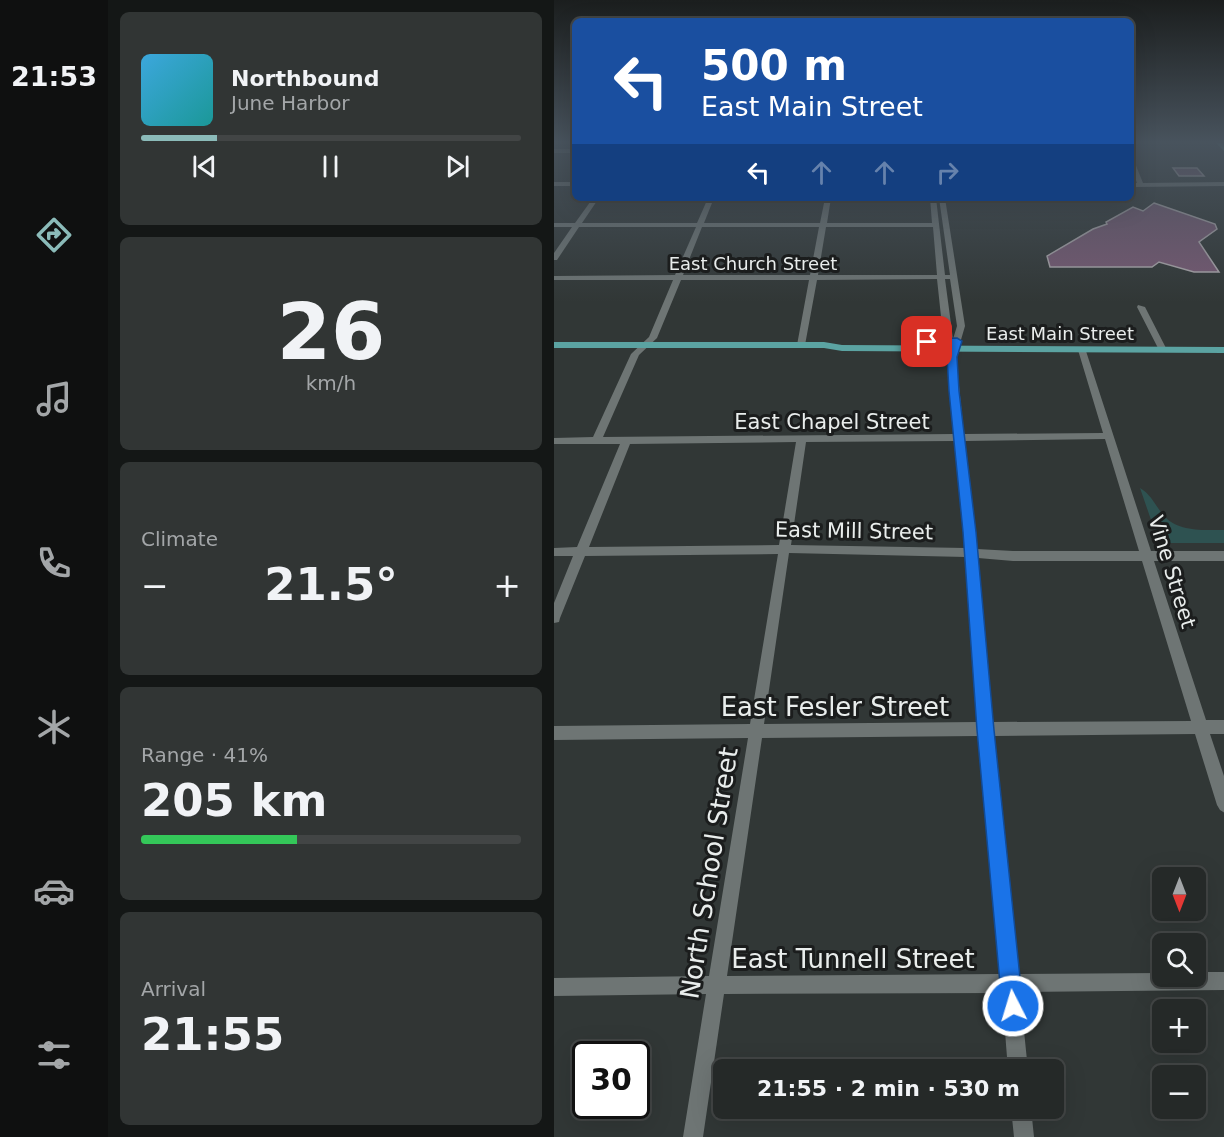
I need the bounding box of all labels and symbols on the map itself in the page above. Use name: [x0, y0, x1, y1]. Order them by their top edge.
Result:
street label: East Church Street: [669, 253, 837, 274]
pin: [901, 316, 952, 367]
street label: East Main Street: [986, 323, 1134, 344]
street label: East Chapel Street: [734, 410, 930, 434]
street label: Vine Street: [1143, 513, 1201, 631]
street label: East Mill Street: [775, 518, 933, 544]
street label: East Fesler Street: [721, 692, 949, 722]
street label: North School Street: [674, 745, 744, 1001]
north arrow: [1152, 867, 1206, 921]
street label: East Tunnell Street: [731, 944, 975, 974]
position arrow: [981, 974, 1045, 1038]
speed limit sign: 30: [572, 1041, 650, 1119]

